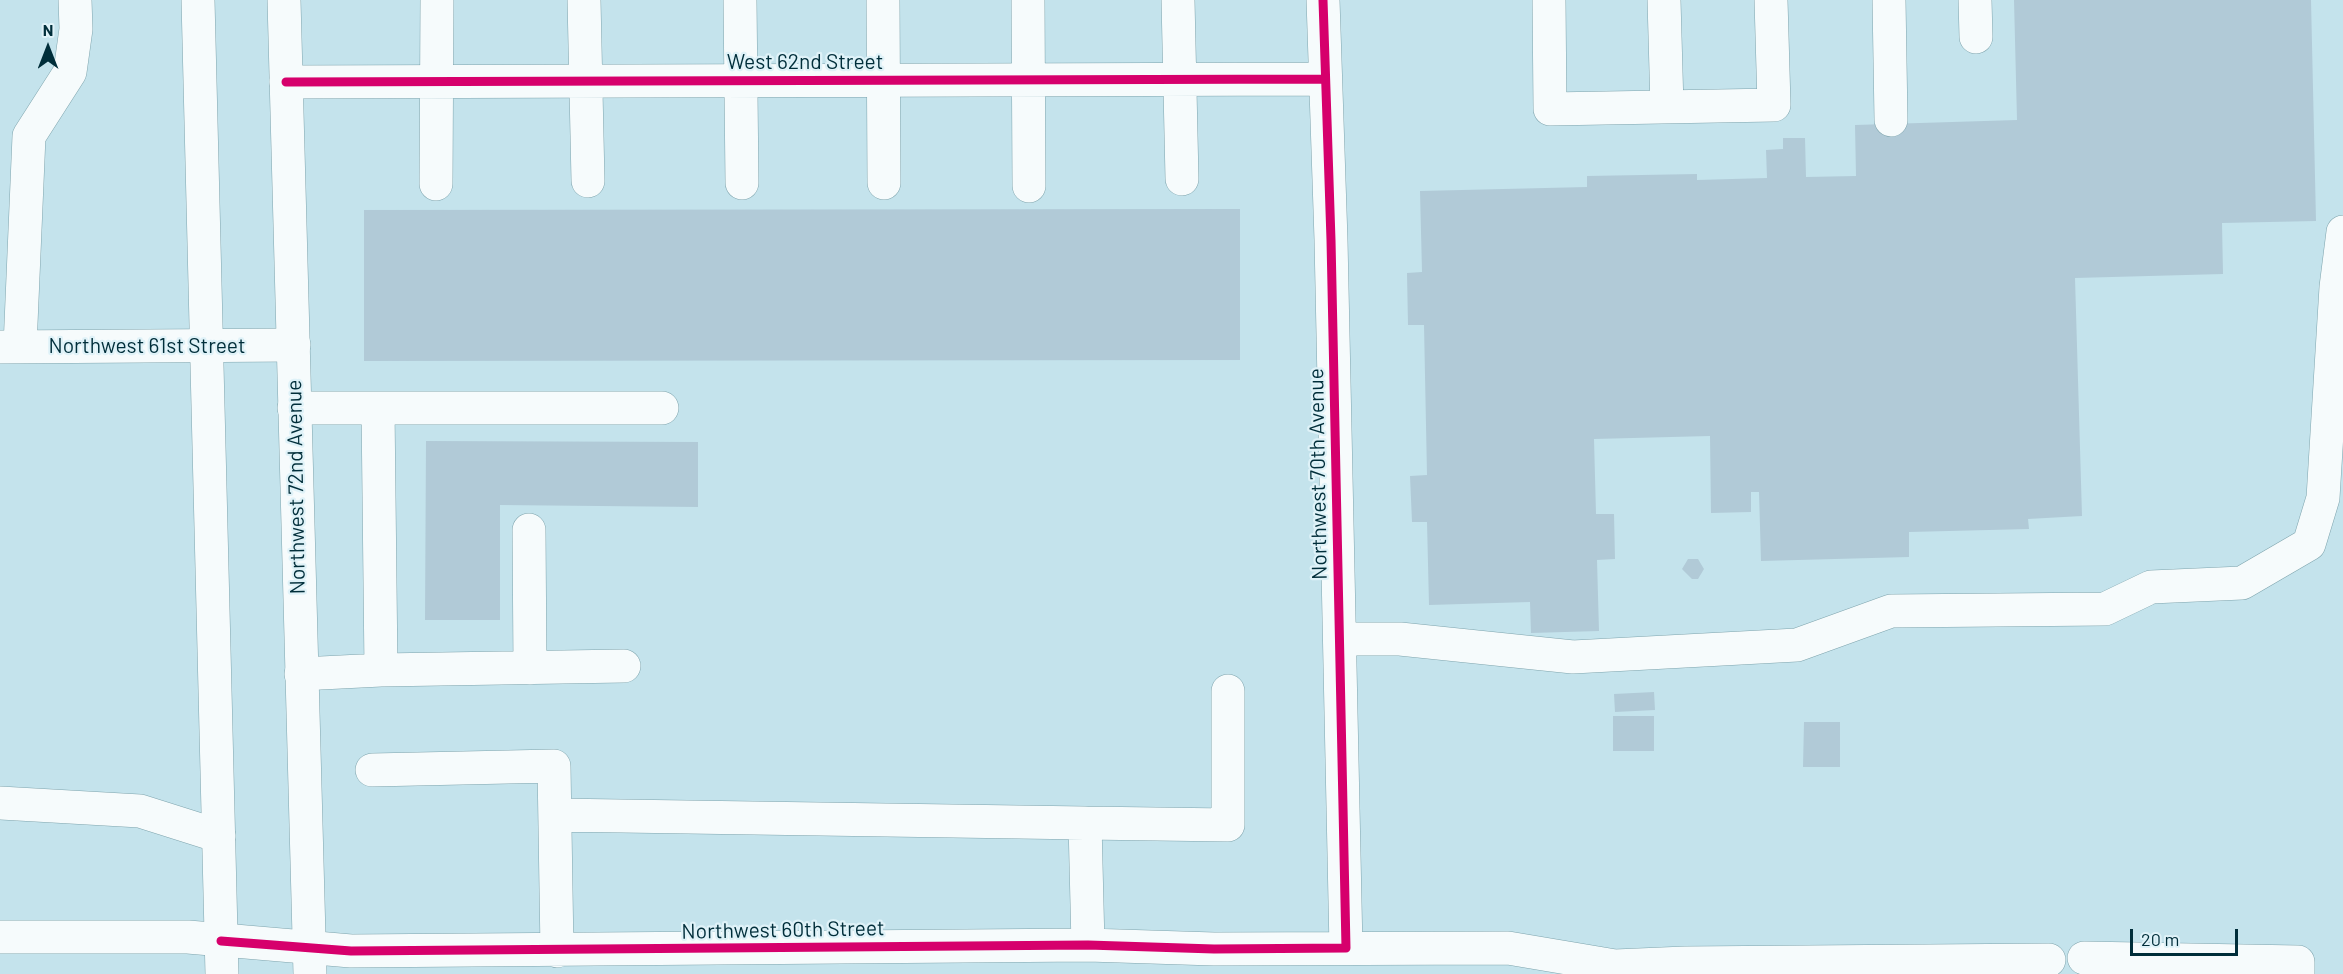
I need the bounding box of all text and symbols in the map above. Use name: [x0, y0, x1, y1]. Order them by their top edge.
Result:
north arrow: [18, 18, 78, 78]
text: N: [43, 20, 53, 39]
street label: West 62nd Street: [727, 49, 883, 75]
street label: Northwest 61st Street: [48, 333, 246, 359]
street label: Northwest 70th Avenue: [1304, 368, 1332, 580]
street label: Northwest 72nd Avenue: [282, 379, 310, 595]
street label: Northwest 60th Street: [681, 916, 885, 944]
scale bar: [2133, 917, 2241, 955]
text: 20 m: [2141, 928, 2179, 950]

